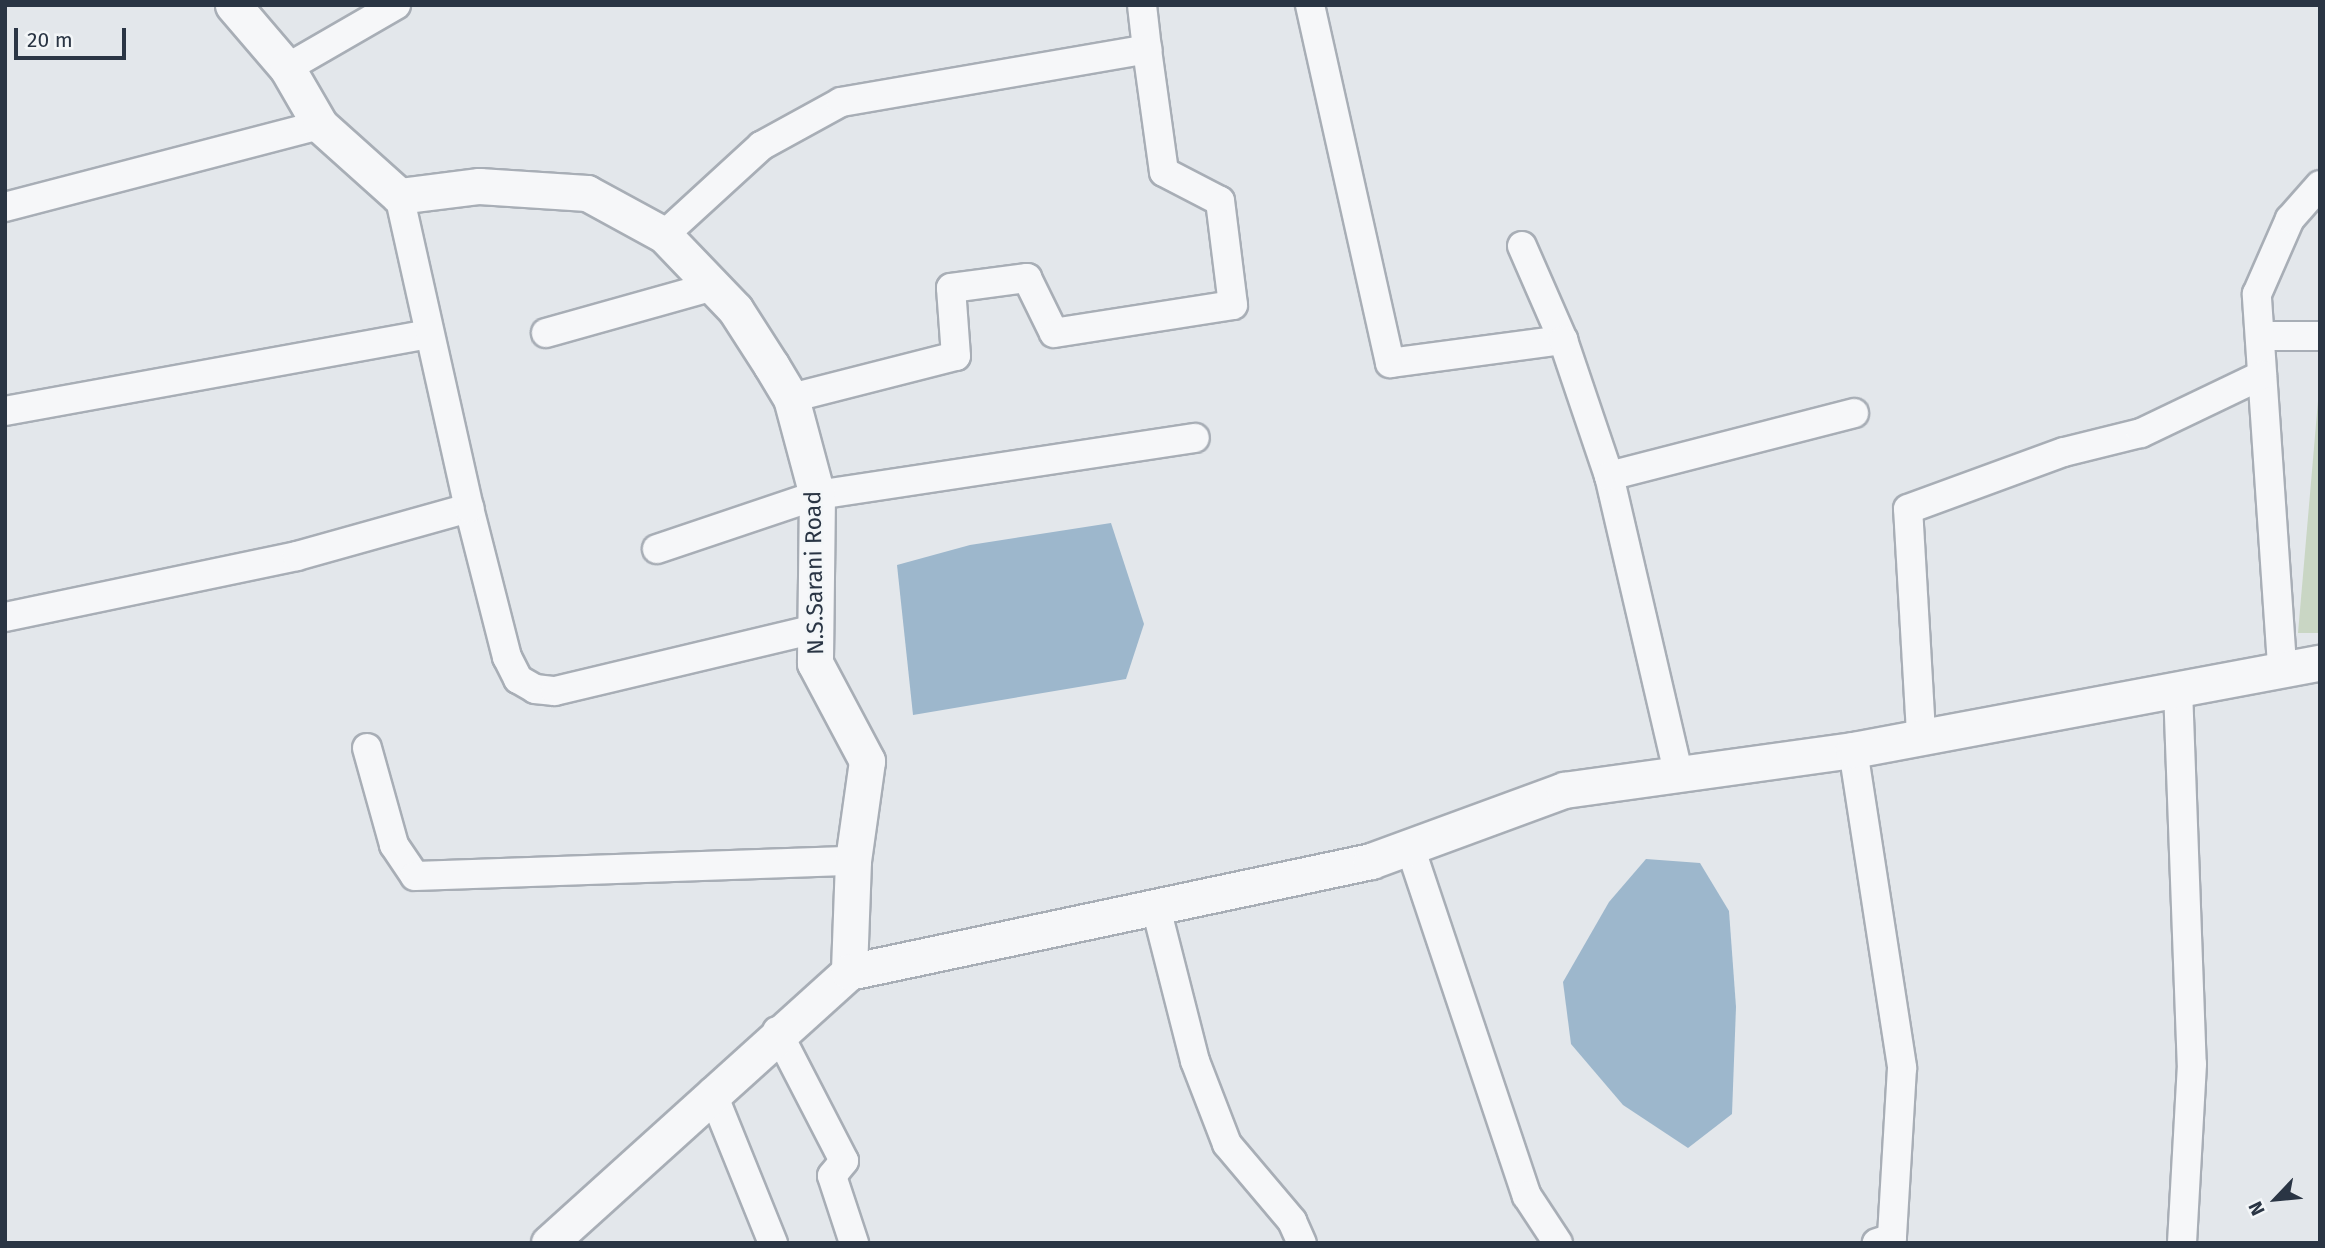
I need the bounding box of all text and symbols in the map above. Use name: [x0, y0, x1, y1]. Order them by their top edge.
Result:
scale bar: [18, 14, 130, 58]
text: 20 m: [27, 27, 73, 53]
street label: N.S.Sarani Road: [799, 491, 829, 655]
north arrow: [2241, 1164, 2311, 1234]
text: N: [2244, 1198, 2270, 1219]

